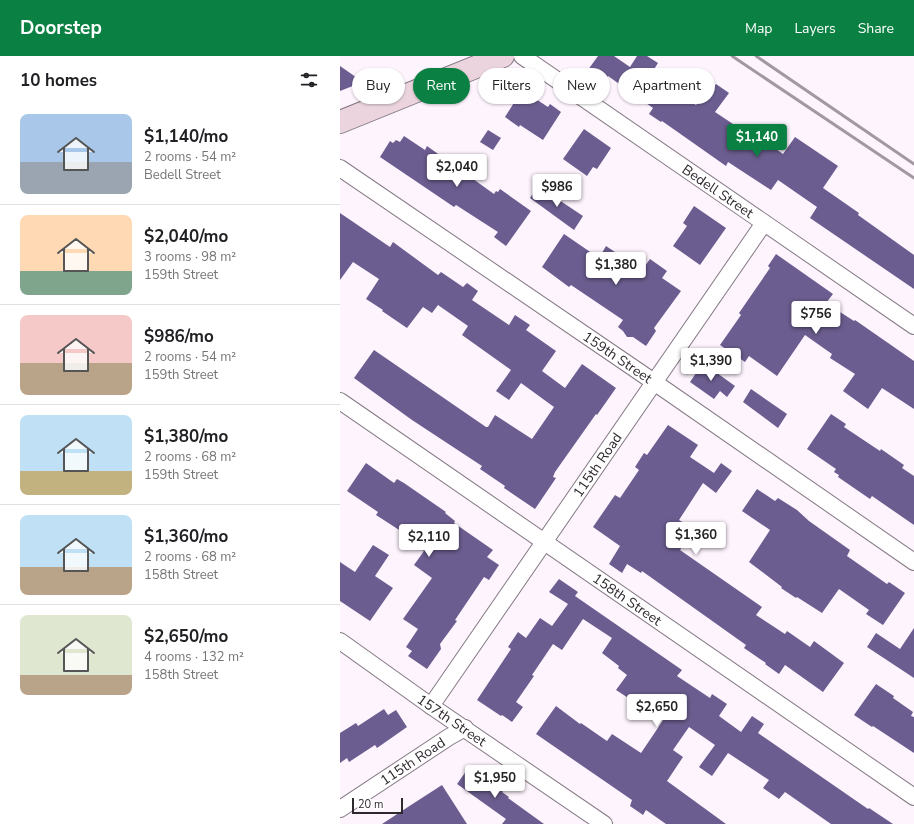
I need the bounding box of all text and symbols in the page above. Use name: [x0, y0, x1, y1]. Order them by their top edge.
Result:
text: Doorstep: [20, 15, 102, 41]
text: Map: [745, 19, 772, 38]
text: Layers: [794, 19, 836, 38]
text: Share: [858, 19, 894, 38]
chip: Buy: [352, 68, 405, 104]
chip: Rent: [413, 68, 470, 104]
chip: Filters: [478, 68, 545, 104]
chip: New: [553, 68, 610, 104]
chip: Apartment: [618, 68, 715, 104]
text: 10 homes: [20, 69, 97, 92]
icon: filters: [298, 69, 320, 91]
pin: $1,140: [724, 124, 790, 158]
text: $1,140/mo: [144, 125, 228, 148]
text: $1,140: [736, 128, 778, 146]
icon: home: [52, 130, 100, 178]
text: 2 rooms · 54 m²: [144, 148, 236, 166]
pin: $2,040: [424, 154, 490, 188]
text: $2,040: [436, 158, 478, 176]
street label: Bedell Street: [678, 160, 757, 223]
text: Bedell Street: [144, 166, 221, 184]
pin: $986: [533, 174, 581, 208]
text: $986: [541, 178, 573, 196]
text: $2,040/mo: [144, 225, 228, 248]
icon: home: [52, 231, 100, 279]
text: 3 rooms · 98 m²: [144, 248, 236, 266]
pin: $1,380: [583, 252, 649, 286]
text: $1,380: [595, 256, 637, 274]
text: 159th Street: [144, 266, 218, 284]
pin: $756: [792, 301, 840, 335]
text: $756: [800, 305, 832, 323]
text: $986/mo: [144, 325, 214, 348]
street label: 159th Street: [579, 327, 656, 388]
icon: home: [52, 331, 100, 379]
text: 2 rooms · 54 m²: [144, 348, 236, 366]
pin: $1,390: [678, 348, 744, 382]
text: $1,390: [690, 352, 732, 370]
text: 159th Street: [144, 366, 218, 384]
text: $1,380/mo: [144, 425, 228, 448]
street label: 115th Road: [569, 429, 627, 501]
icon: home: [52, 431, 100, 479]
text: 2 rooms · 68 m²: [144, 448, 236, 466]
text: 159th Street: [144, 466, 218, 484]
pin: $1,360: [663, 522, 729, 556]
pin: $2,110: [396, 524, 462, 558]
text: $1,360/mo: [144, 525, 228, 548]
text: $1,360: [675, 526, 717, 544]
text: $2,110: [408, 528, 450, 546]
icon: home: [52, 531, 100, 579]
text: 2 rooms · 68 m²: [144, 548, 236, 566]
text: 158th Street: [144, 566, 218, 584]
street label: 158th Street: [589, 569, 665, 630]
text: $2,650/mo: [144, 625, 228, 648]
icon: home: [52, 631, 100, 679]
text: 4 rooms · 132 m²: [144, 648, 244, 666]
text: 158th Street: [144, 666, 218, 684]
street label: 157th Street: [413, 690, 490, 751]
pin: $2,650: [624, 694, 690, 728]
text: $2,650: [636, 698, 678, 716]
street label: 115th Road: [377, 733, 449, 790]
pin: $1,950: [462, 765, 528, 799]
text: $1,950: [474, 769, 516, 787]
scale bar: [352, 796, 403, 815]
text: 20 m: [358, 797, 383, 812]

